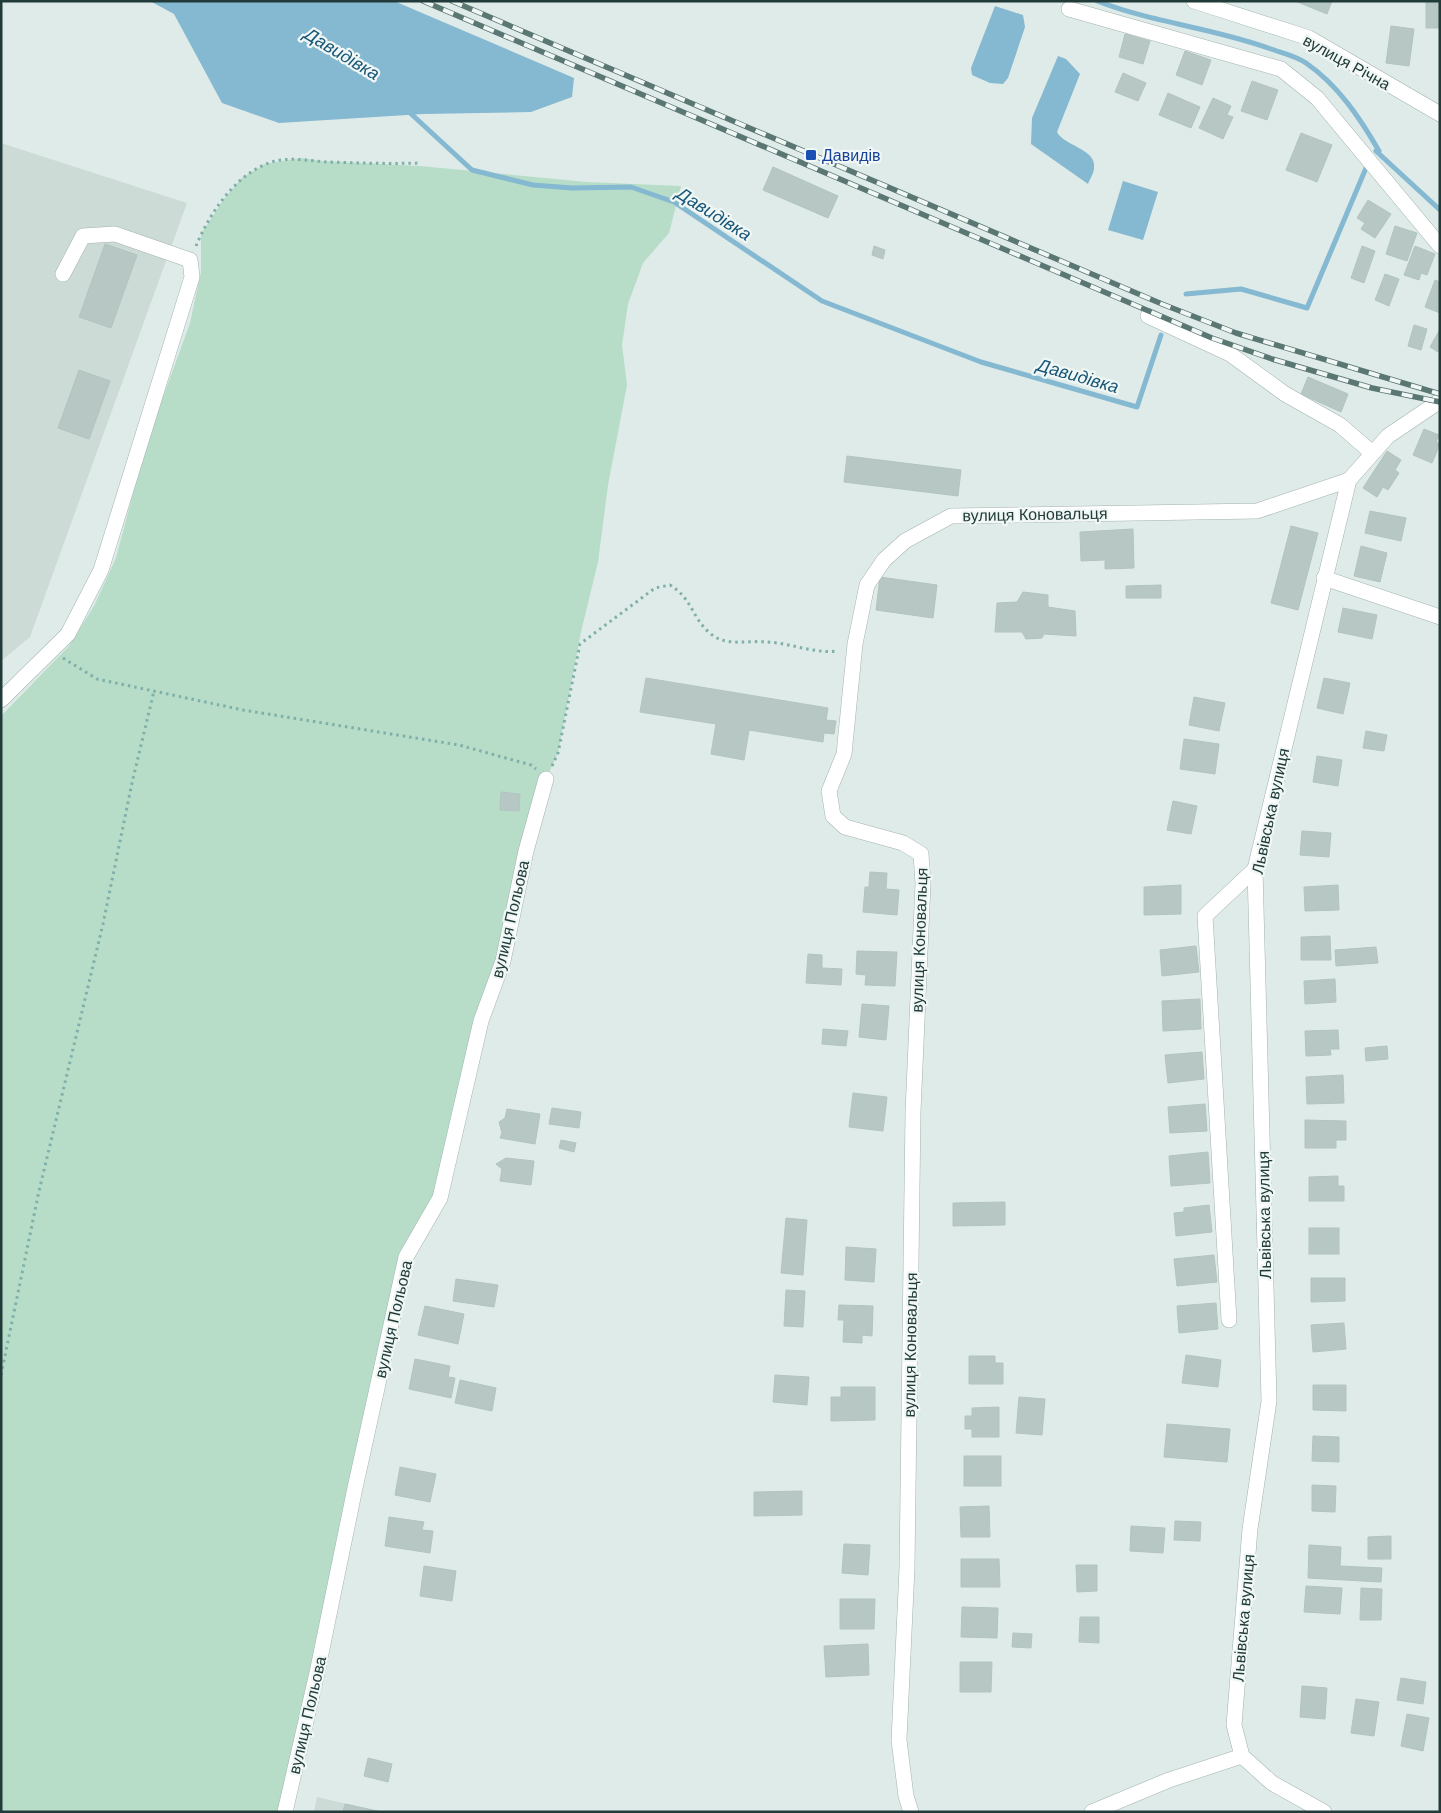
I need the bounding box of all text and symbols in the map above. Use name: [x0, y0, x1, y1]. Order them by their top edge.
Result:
water label: Давидівка: [299, 23, 383, 84]
street label: вулиця Річна: [1300, 32, 1393, 93]
place label: Давидів: [822, 147, 881, 164]
marker: Давидів: [804, 148, 818, 162]
water label: Давидівка: [671, 182, 755, 245]
water label: Давидівка: [1033, 354, 1121, 397]
street label: вулиця Коновальця: [962, 505, 1108, 524]
street label: Львівська вулиця: [1249, 747, 1292, 876]
street label: вулиця Польова: [489, 859, 532, 980]
street label: вулиця Коновальця: [908, 867, 931, 1013]
street label: Львівська вулиця: [1255, 1151, 1274, 1279]
street label: вулиця Польова: [372, 1259, 415, 1380]
street label: вулиця Коновальця: [901, 1272, 920, 1418]
street label: Львівська вулиця: [1229, 1553, 1258, 1683]
street label: вулиця Польова: [286, 1655, 329, 1776]

